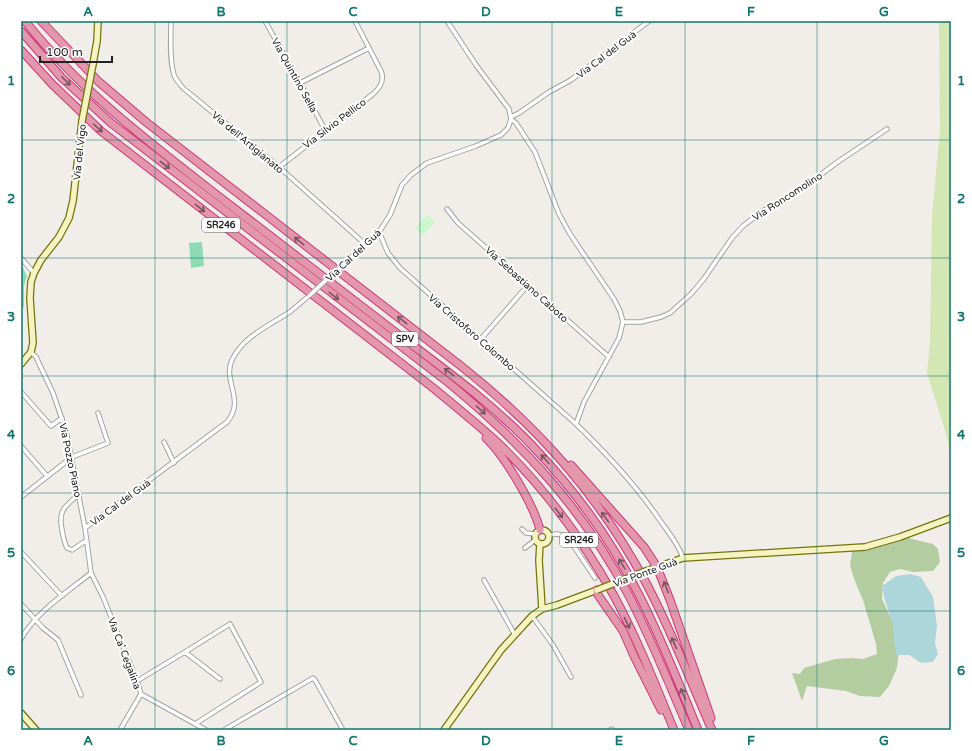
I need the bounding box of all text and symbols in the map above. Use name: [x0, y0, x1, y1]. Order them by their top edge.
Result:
text: A: [83, 4, 93, 20]
text: B: [216, 4, 226, 20]
text: C: [348, 4, 358, 20]
text: D: [481, 4, 491, 20]
text: E: [615, 4, 623, 20]
text: F: [747, 4, 755, 20]
text: G: [879, 4, 889, 20]
street label: Via Cal del Guà: [574, 28, 639, 81]
street label: Via Quintino Sella: [269, 36, 320, 115]
scale bar: [40, 38, 112, 64]
text: 100 m: [46, 45, 83, 59]
text: 1: [7, 73, 15, 89]
text: 1: [957, 73, 965, 89]
one-way arrow: [61, 76, 71, 86]
street label: Via Silvio Pellico: [301, 96, 369, 152]
street label: Via dell'Artigianato: [209, 109, 286, 176]
street label: Via del Vigo: [71, 123, 89, 181]
one-way arrow: [93, 123, 103, 132]
one-way arrow: [159, 161, 170, 170]
street label: Via Roncomolino: [750, 170, 825, 224]
text: 2: [7, 191, 15, 207]
text: 2: [957, 191, 965, 207]
one-way arrow: [194, 204, 205, 213]
road number: SR246: [202, 218, 240, 232]
street label: Via Cal del Guà: [323, 227, 384, 285]
one-way arrow: [294, 237, 305, 245]
street label: Via Sebastiano Caboto: [482, 244, 570, 325]
one-way arrow: [329, 291, 340, 300]
street label: Via Cristoforo Colombo: [426, 292, 517, 373]
text: 3: [7, 309, 15, 325]
text: 3: [957, 309, 965, 325]
one-way arrow: [397, 316, 408, 324]
road number: SPV: [392, 332, 418, 346]
one-way arrow: [443, 368, 454, 377]
one-way arrow: [476, 406, 486, 415]
street label: Via Pozzo Piano: [56, 422, 84, 499]
text: 4: [7, 427, 16, 443]
text: 4: [957, 427, 966, 443]
one-way arrow: [540, 454, 550, 464]
street label: Via Cal del Guà: [88, 477, 153, 529]
one-way arrow: [555, 507, 563, 518]
one-way arrow: [601, 511, 609, 522]
road number: SR246: [560, 533, 598, 547]
text: 5: [7, 545, 15, 561]
text: 5: [957, 545, 965, 561]
street label: Via Ponte Guà: [612, 556, 679, 590]
one-way arrow: [618, 559, 626, 570]
one-way arrow: [661, 582, 669, 594]
street label: Via Ca' Cegalina: [105, 616, 143, 691]
one-way arrow: [624, 616, 631, 628]
one-way arrow: [670, 637, 677, 649]
text: 6: [7, 663, 15, 679]
text: 6: [957, 663, 965, 679]
one-way arrow: [679, 689, 686, 701]
text: A: [83, 733, 93, 749]
text: B: [216, 733, 226, 749]
text: C: [348, 733, 358, 749]
text: D: [481, 733, 491, 749]
text: E: [615, 733, 623, 749]
text: F: [747, 733, 755, 749]
text: G: [879, 733, 889, 749]

